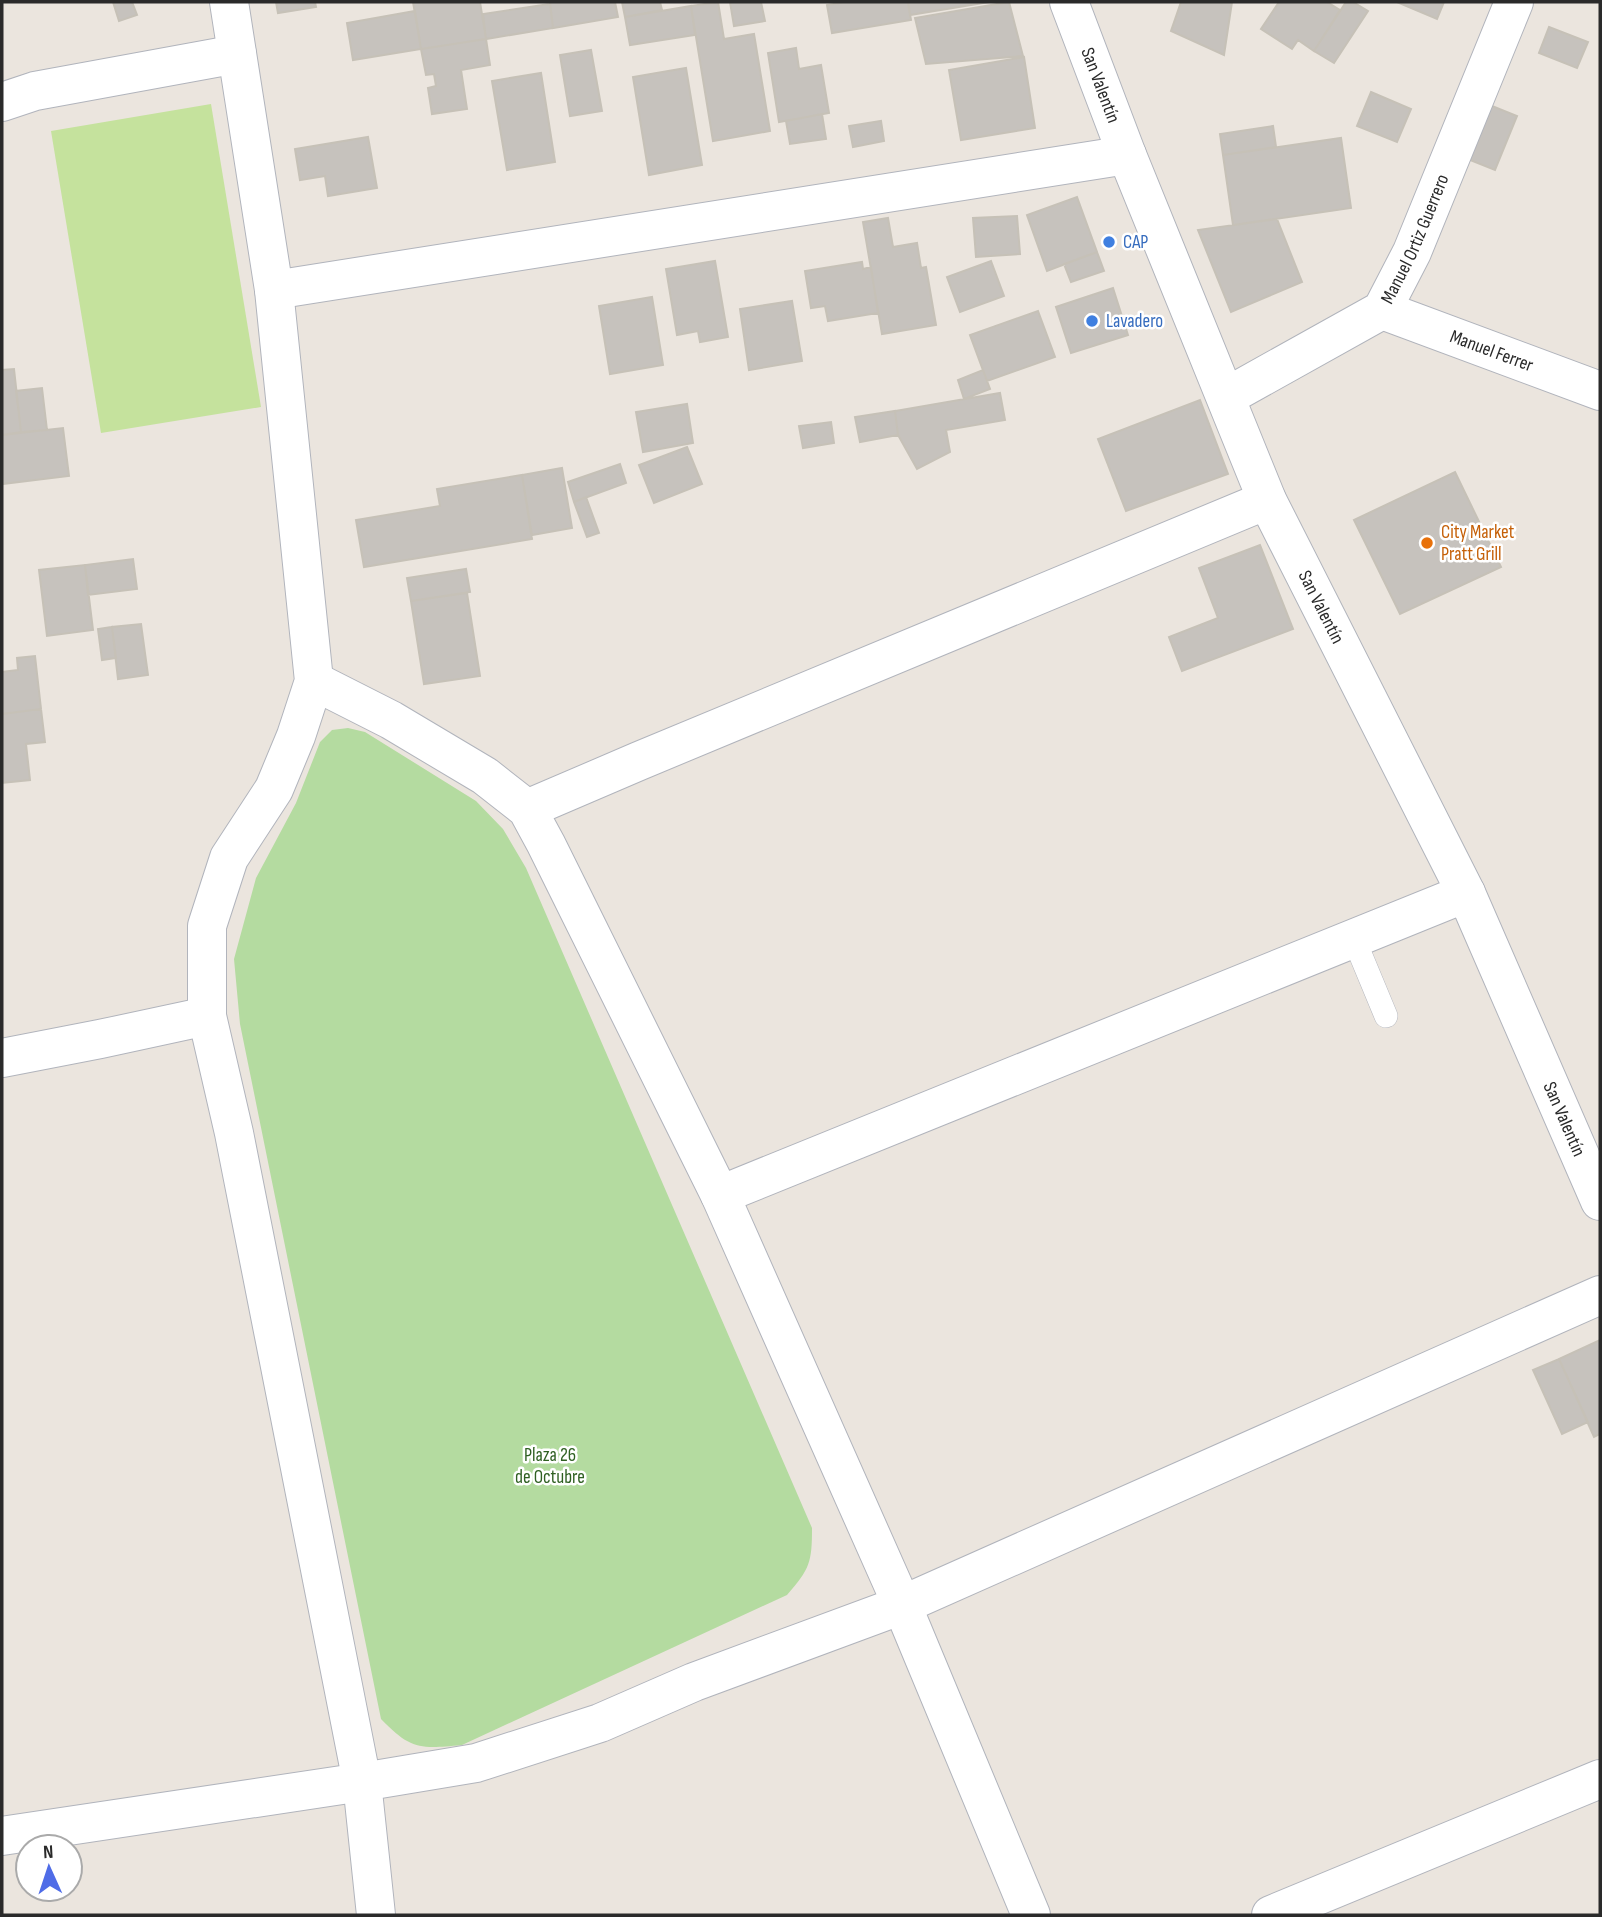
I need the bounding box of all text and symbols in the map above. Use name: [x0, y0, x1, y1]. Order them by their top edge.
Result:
street label: San Valentín: [1076, 44, 1125, 126]
street label: Manuel Ortiz Guerrero: [1376, 171, 1454, 308]
place label: CAP: [1123, 231, 1148, 254]
marker: CAP: [1101, 234, 1117, 250]
place label: Lavadero: [1106, 310, 1163, 333]
marker: Lavadero: [1084, 313, 1100, 329]
street label: Manuel Ferrer: [1447, 325, 1537, 377]
place label: City Market Pratt Grill: [1441, 521, 1515, 566]
marker: City Market Pratt Grill: [1419, 535, 1435, 551]
street label: San Valentín: [1293, 567, 1349, 647]
street label: San Valentín: [1538, 1078, 1591, 1160]
park label: Plaza 26 de Octubre: [515, 1444, 585, 1489]
north arrow: [14, 1833, 84, 1903]
text: N: [43, 1841, 54, 1864]

